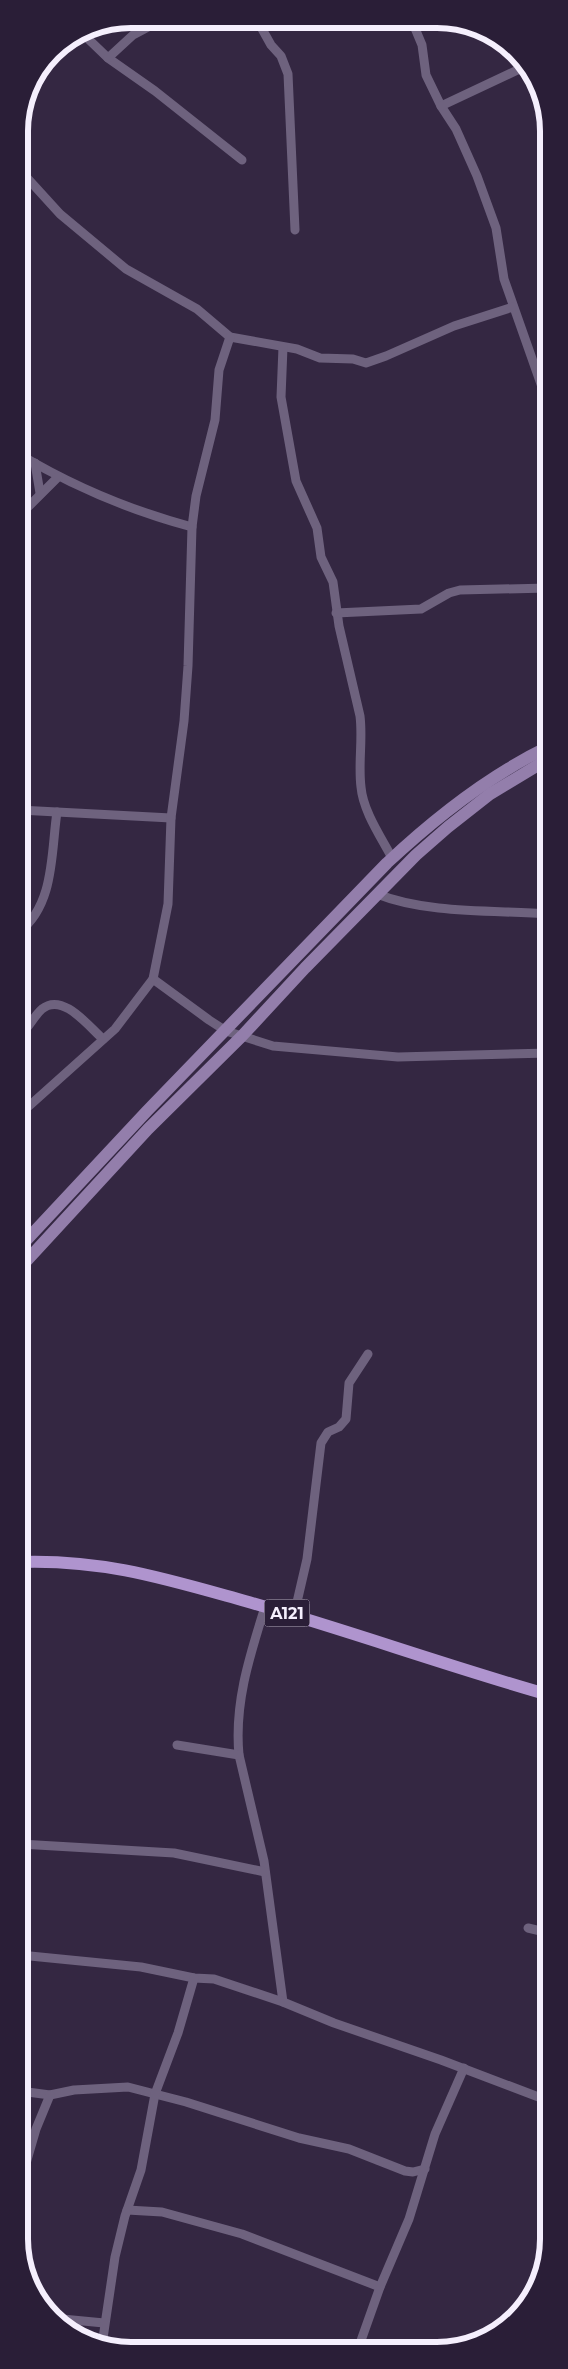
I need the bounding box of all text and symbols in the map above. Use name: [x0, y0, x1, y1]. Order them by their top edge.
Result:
road number: A121: [264, 1600, 310, 1626]

